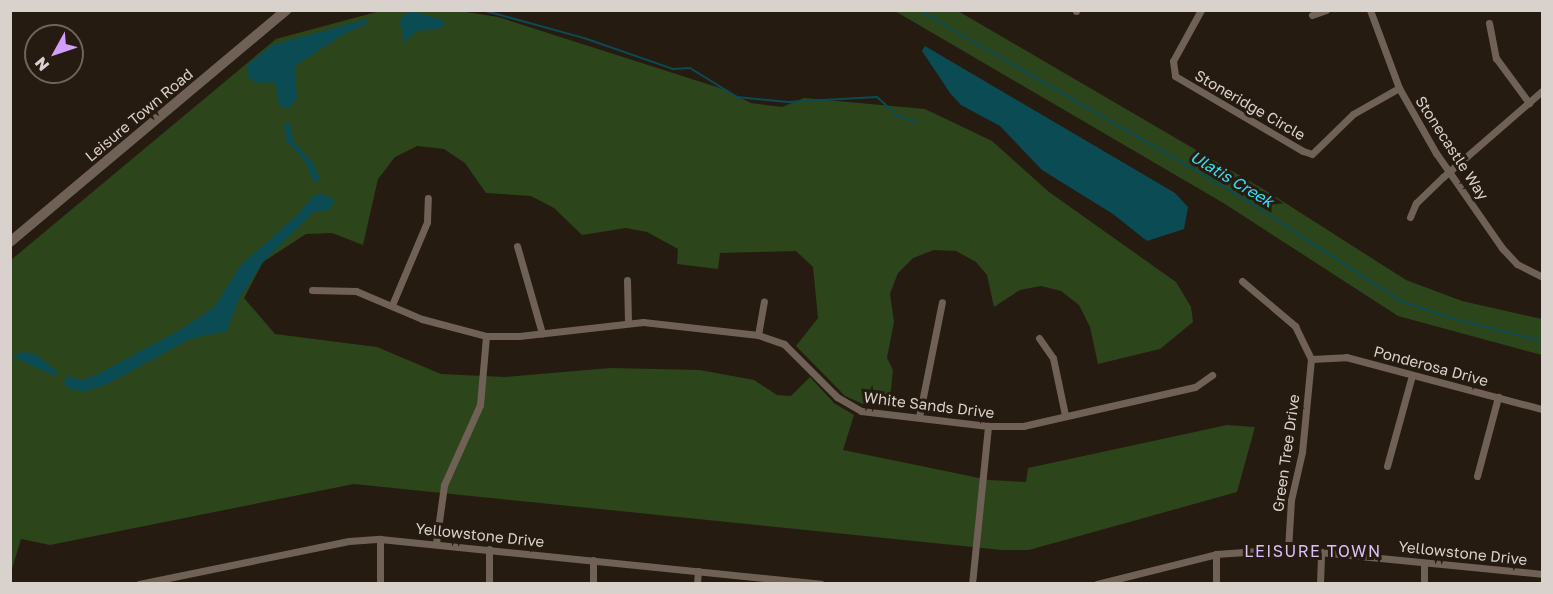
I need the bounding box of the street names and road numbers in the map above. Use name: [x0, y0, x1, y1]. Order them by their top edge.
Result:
street label: Leisure Town Road: [82, 65, 196, 165]
street label: Stoneridge Circle: [1192, 66, 1308, 144]
street label: Stonecastle Way: [1412, 93, 1492, 203]
street label: Ponderosa Drive: [1372, 342, 1490, 390]
street label: White Sands Drive: [863, 388, 995, 422]
street label: Green Tree Drive: [1269, 393, 1303, 513]
street label: Yellowstone Drive: [415, 519, 545, 551]
street label: Yellowstone Drive: [1398, 537, 1528, 569]

